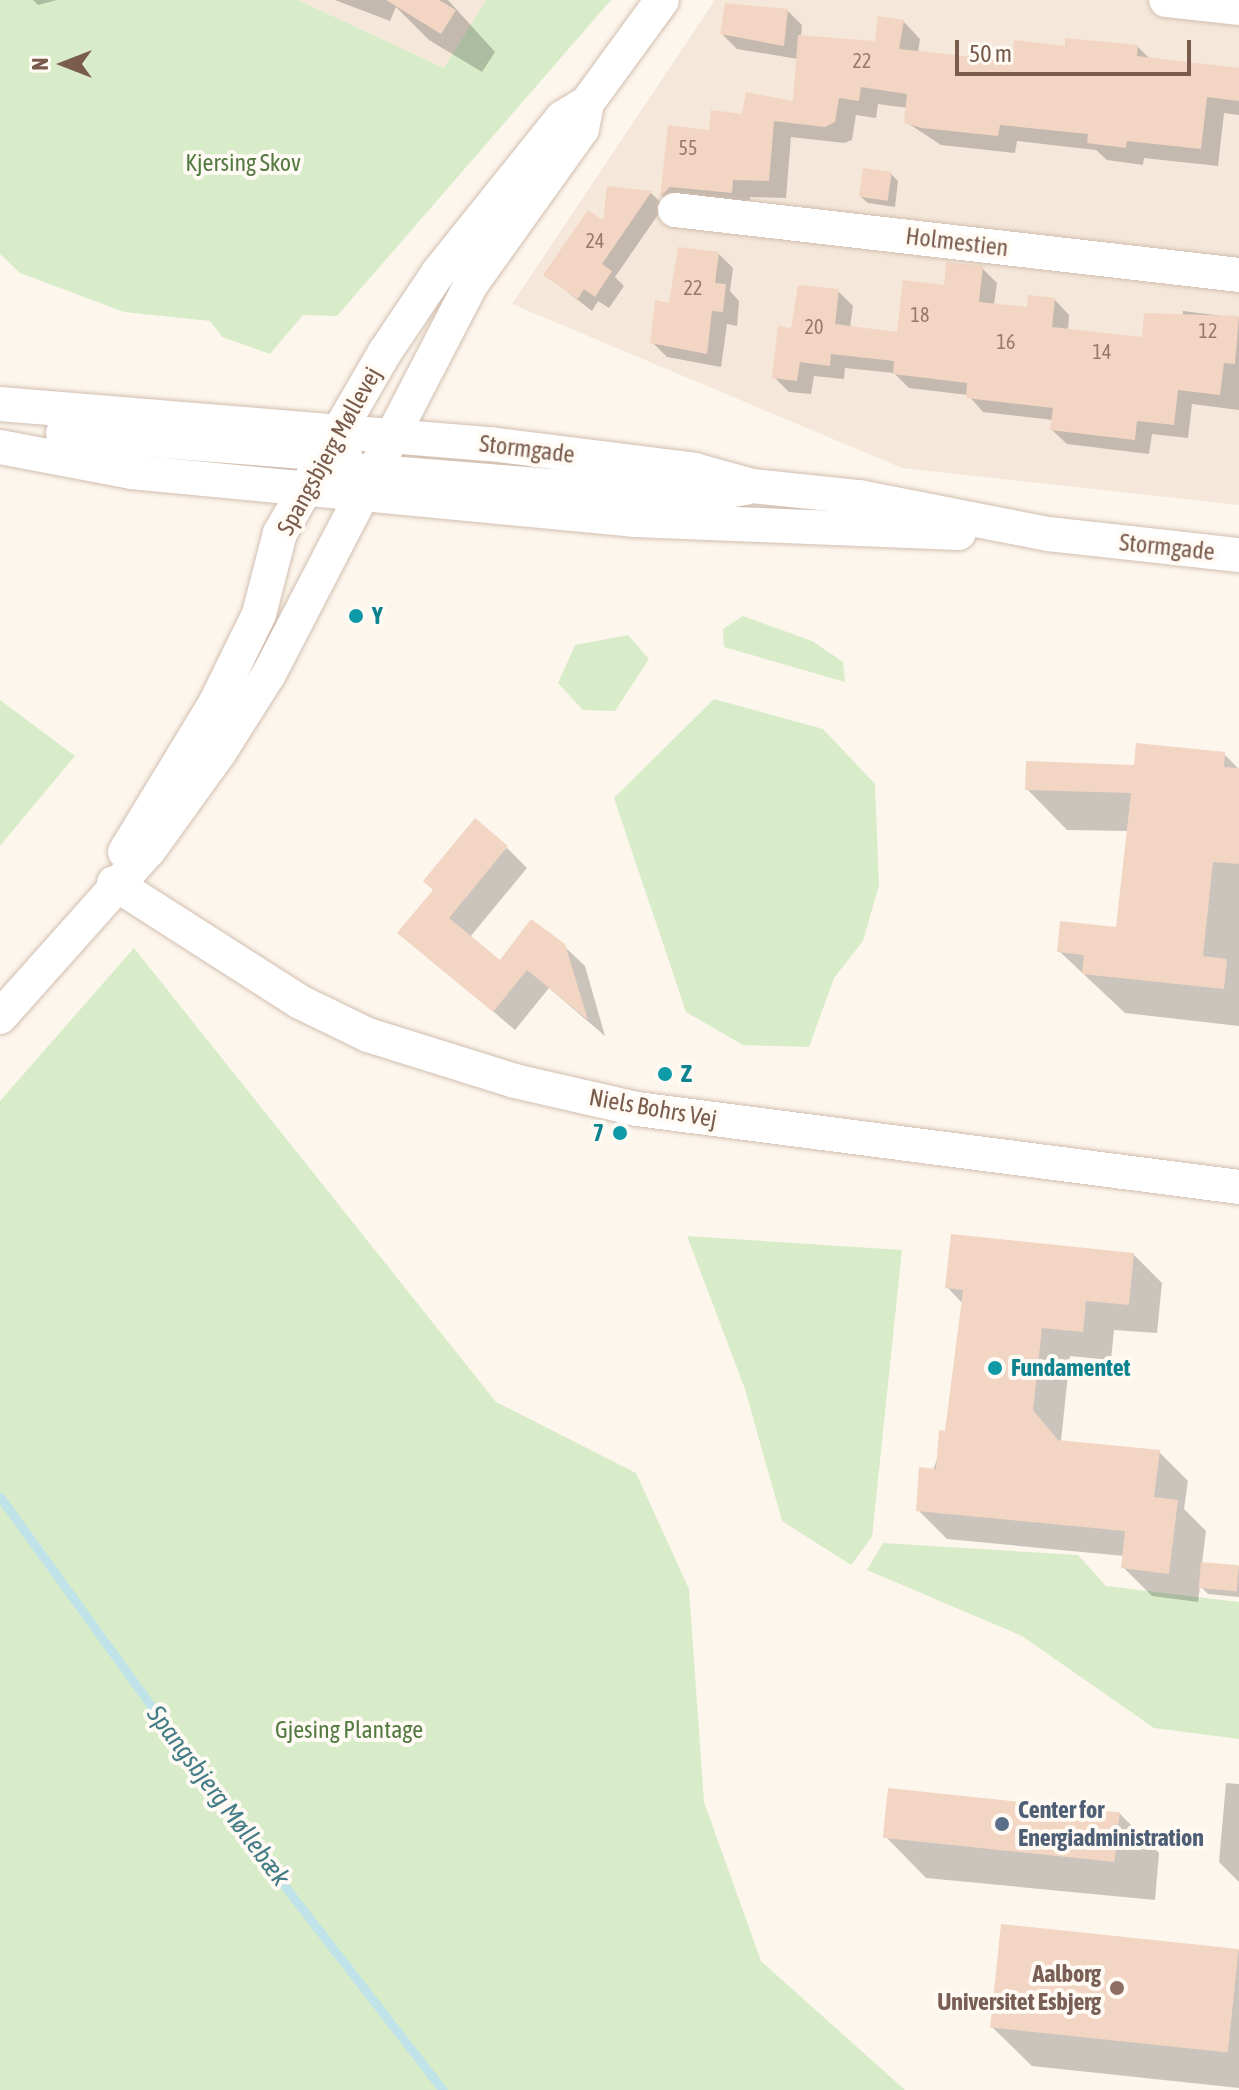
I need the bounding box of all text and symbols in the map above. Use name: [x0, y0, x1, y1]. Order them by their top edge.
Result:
north arrow: [24, 24, 104, 104]
scale bar: [959, 24, 1195, 74]
text: 50 m: [969, 40, 1012, 67]
house number: 22: [853, 48, 871, 72]
text: N: [27, 58, 53, 71]
house number: 55: [679, 135, 697, 159]
park label: Kjersing Skov: [185, 149, 301, 177]
street label: Holmestien: [904, 221, 1010, 263]
house number: 24: [586, 228, 604, 252]
house number: 22: [684, 275, 702, 299]
house number: 18: [911, 302, 929, 326]
house number: 20: [805, 314, 823, 338]
house number: 12: [1199, 318, 1217, 342]
house number: 16: [997, 329, 1015, 353]
house number: 14: [1093, 339, 1111, 363]
street label: Spangsbjerg Møllevej: [271, 362, 387, 540]
street label: Stormgade: [478, 429, 576, 469]
street label: Stormgade: [1118, 528, 1216, 566]
place label: Y: [372, 602, 383, 630]
marker: Y: [347, 607, 365, 625]
place label: Z: [681, 1060, 692, 1088]
marker: Z: [656, 1065, 674, 1083]
street label: Niels Bohrs Vej: [587, 1083, 719, 1133]
place label: 7: [593, 1119, 604, 1147]
marker: 7: [611, 1124, 629, 1142]
place label: Fundamentet: [1011, 1354, 1130, 1382]
marker: Fundamentet: [986, 1359, 1004, 1377]
water label: Spangsbjerg Møllebæk: [140, 1700, 296, 1892]
park label: Gjesing Plantage: [275, 1716, 423, 1744]
place label: Center for Energiadministration: [1018, 1796, 1204, 1852]
marker: Center for Energiadministration: [993, 1815, 1011, 1833]
place label: Aalborg Universitet Esbjerg: [937, 1960, 1101, 2016]
marker: Aalborg Universitet Esbjerg: [1108, 1979, 1126, 1997]

